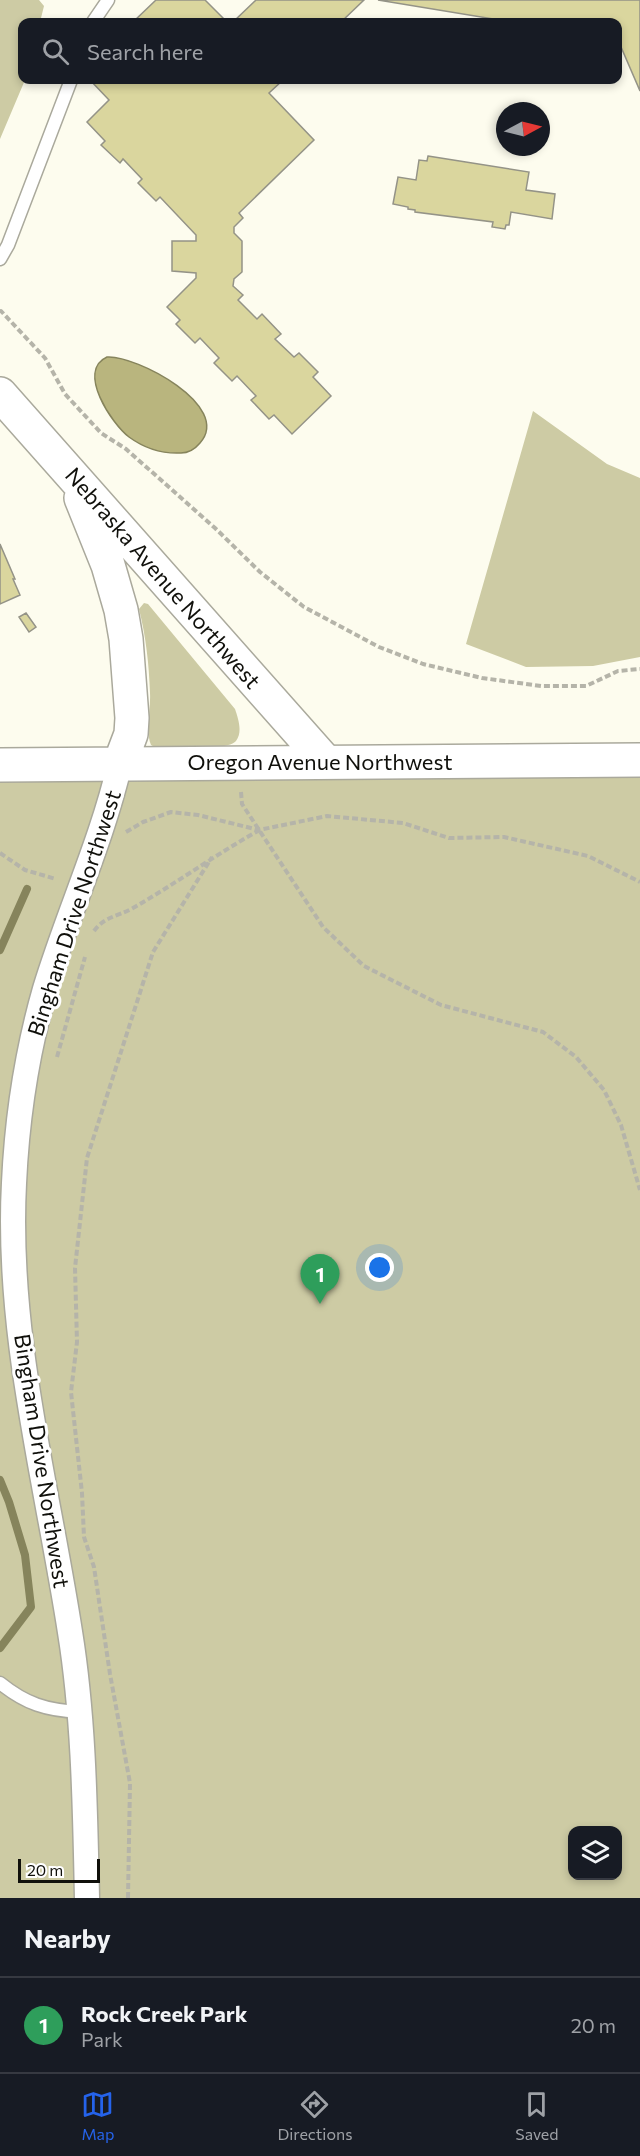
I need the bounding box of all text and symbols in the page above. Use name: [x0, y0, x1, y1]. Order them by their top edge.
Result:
search box: [18, 18, 622, 84]
icon: search: [39, 35, 72, 68]
text: Search here: [87, 38, 203, 65]
north arrow: [496, 102, 550, 156]
street label: Nebraska Avenue Northwest: [60, 462, 267, 694]
street label: Oregon Avenue Northwest: [188, 748, 452, 775]
street label: Bingham Drive Northwest: [21, 786, 126, 1039]
your location: [365, 1253, 394, 1282]
pin: 1: [300, 1254, 340, 1304]
street label: Bingham Drive Northwest: [9, 1332, 76, 1590]
map controls: [568, 1826, 622, 1880]
button: layers: [568, 1826, 622, 1880]
scale bar: [18, 1856, 100, 1884]
text: 20 m: [27, 1860, 63, 1879]
text: Nearby: [24, 1922, 111, 1953]
text: Rock Creek Park: [81, 2000, 247, 2027]
text: 1: [39, 2013, 48, 2037]
text: 20 m: [571, 2013, 616, 2037]
text: Park: [81, 2027, 123, 2051]
tab: Map: [81, 2088, 114, 2143]
tab: Directions: [277, 2088, 352, 2143]
tab: Saved: [515, 2088, 559, 2143]

